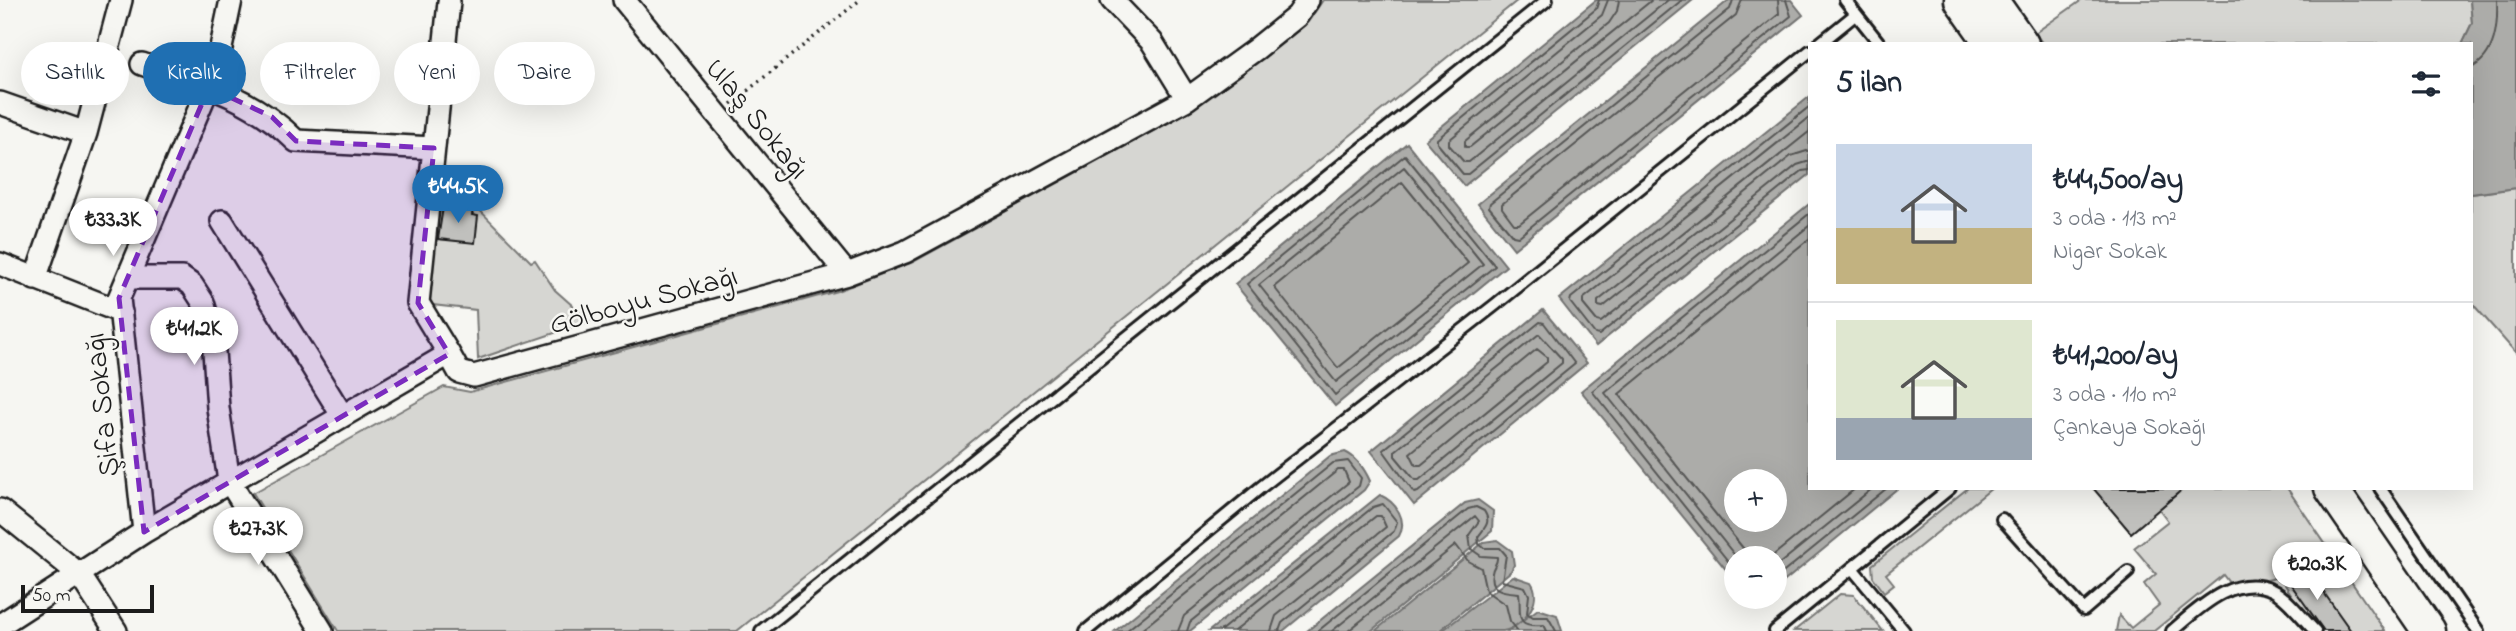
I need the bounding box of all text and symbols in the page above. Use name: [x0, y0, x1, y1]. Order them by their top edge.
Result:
chip: Satılık: [21, 42, 129, 105]
chip: Kiralık: [143, 42, 246, 105]
chip: Filtreler: [260, 42, 380, 105]
chip: Yeni: [394, 42, 480, 105]
chip: Daire: [494, 42, 595, 105]
street label: Ulaş Sokağı: [693, 50, 818, 190]
text: 5 ilan: [1836, 62, 1902, 106]
icon: filters: [2407, 65, 2445, 103]
text: ₺44,500/ay: [2053, 159, 2183, 203]
pin: ₺44.5K: [401, 166, 515, 225]
text: ₺44.5K: [428, 171, 488, 204]
icon: home: [1892, 172, 1976, 256]
pin: ₺33.3K: [56, 198, 170, 258]
text: 3 oda · 113 m²: [2053, 203, 2177, 236]
text: ₺33.3K: [85, 204, 141, 237]
text: Nigar Sokak: [2053, 236, 2167, 269]
street label: Gölboyu Sokağı: [545, 256, 743, 348]
pin: ₺41.2K: [137, 308, 251, 367]
text: ₺41.2K: [166, 313, 222, 346]
street label: Şifa Sokağı: [75, 331, 133, 479]
text: ₺41,200/ay: [2053, 335, 2178, 379]
icon: home: [1892, 348, 1976, 432]
text: 3 oda · 110 m²: [2053, 379, 2177, 412]
text: Çankaya Sokağı: [2053, 412, 2206, 445]
map controls: [1724, 469, 1787, 609]
button: +: [1724, 469, 1787, 532]
pin: ₺27.3K: [201, 508, 315, 567]
text: ₺27.3K: [229, 513, 287, 546]
pin: ₺20.3K: [2260, 542, 2374, 602]
button: −: [1724, 546, 1787, 609]
text: ₺20.3K: [2288, 548, 2346, 581]
scale bar: [21, 582, 154, 614]
text: 50 m: [32, 583, 71, 610]

